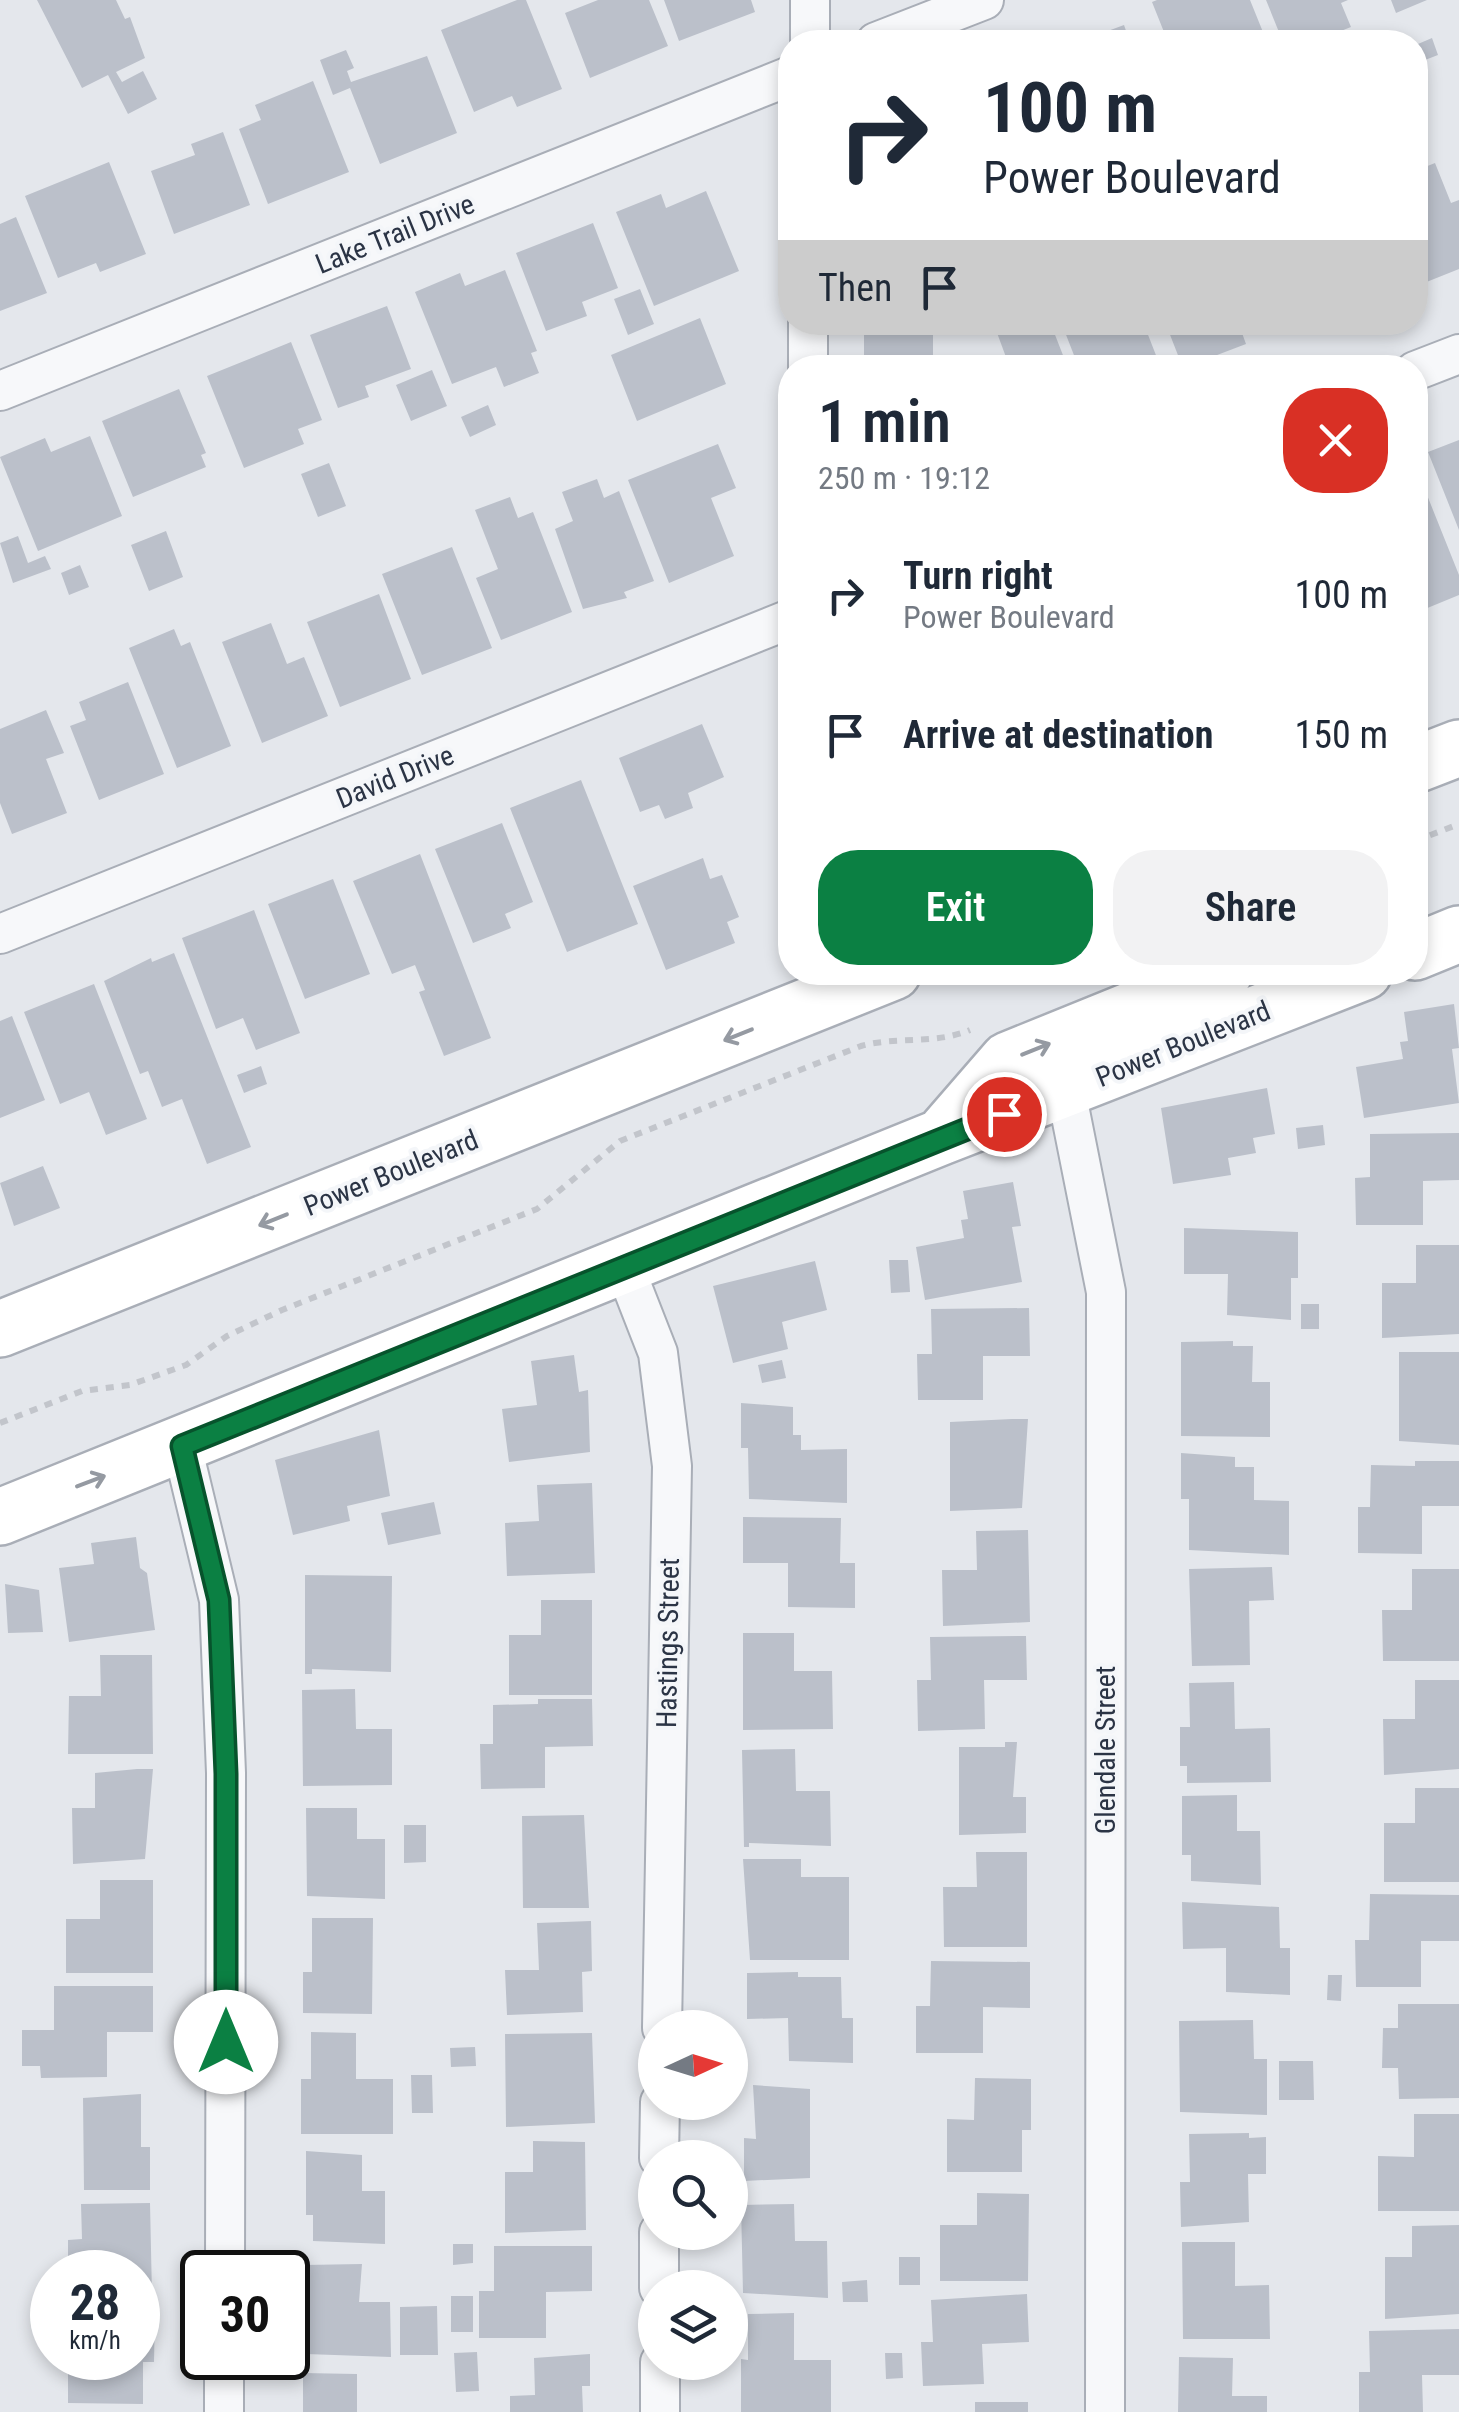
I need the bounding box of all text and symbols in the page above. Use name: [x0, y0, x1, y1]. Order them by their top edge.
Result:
text: 100 m: [983, 67, 1157, 149]
icon: right: [818, 70, 948, 200]
text: Power Boulevard: [983, 151, 1281, 204]
street label: Lake Trail Drive: [311, 187, 479, 281]
icon: arrive: [912, 260, 967, 315]
text: Then: [818, 266, 892, 310]
text: 1 min: [818, 386, 951, 457]
button: close: [1283, 388, 1388, 493]
text: 250 m · 19:12: [818, 459, 990, 497]
text: Turn right: [903, 554, 1053, 598]
icon: right: [818, 568, 873, 623]
text: 100 m: [1294, 573, 1388, 617]
text: Power Boulevard: [903, 598, 1115, 636]
icon: arrive: [818, 708, 873, 763]
text: Arrive at destination: [903, 713, 1213, 757]
text: 150 m: [1294, 713, 1388, 757]
street label: David Drive: [331, 739, 459, 815]
button: Exit: [818, 850, 1093, 965]
button: Share: [1113, 850, 1388, 965]
street label: Power Boulevard: [1091, 994, 1275, 1094]
one-way arrow: [723, 1027, 754, 1045]
one-way arrow: [1021, 1038, 1051, 1056]
pin: [962, 1072, 1047, 1157]
icon: arrive: [977, 1087, 1032, 1142]
street label: Power Boulevard: [299, 1123, 483, 1223]
one-way arrow: [259, 1213, 289, 1231]
one-way arrow: [75, 1471, 106, 1489]
street label: Hastings Street: [650, 1558, 686, 1728]
street label: Glendale Street: [1089, 1666, 1122, 1834]
position arrow: [174, 1990, 278, 2094]
north arrow: [638, 2010, 748, 2120]
map controls: [638, 2010, 748, 2380]
button: search: [638, 2140, 748, 2250]
speed limit sign: 30: [180, 2250, 310, 2380]
button: layers: [638, 2270, 748, 2380]
text: 28: [70, 2274, 120, 2332]
text: km/h: [69, 2326, 121, 2355]

